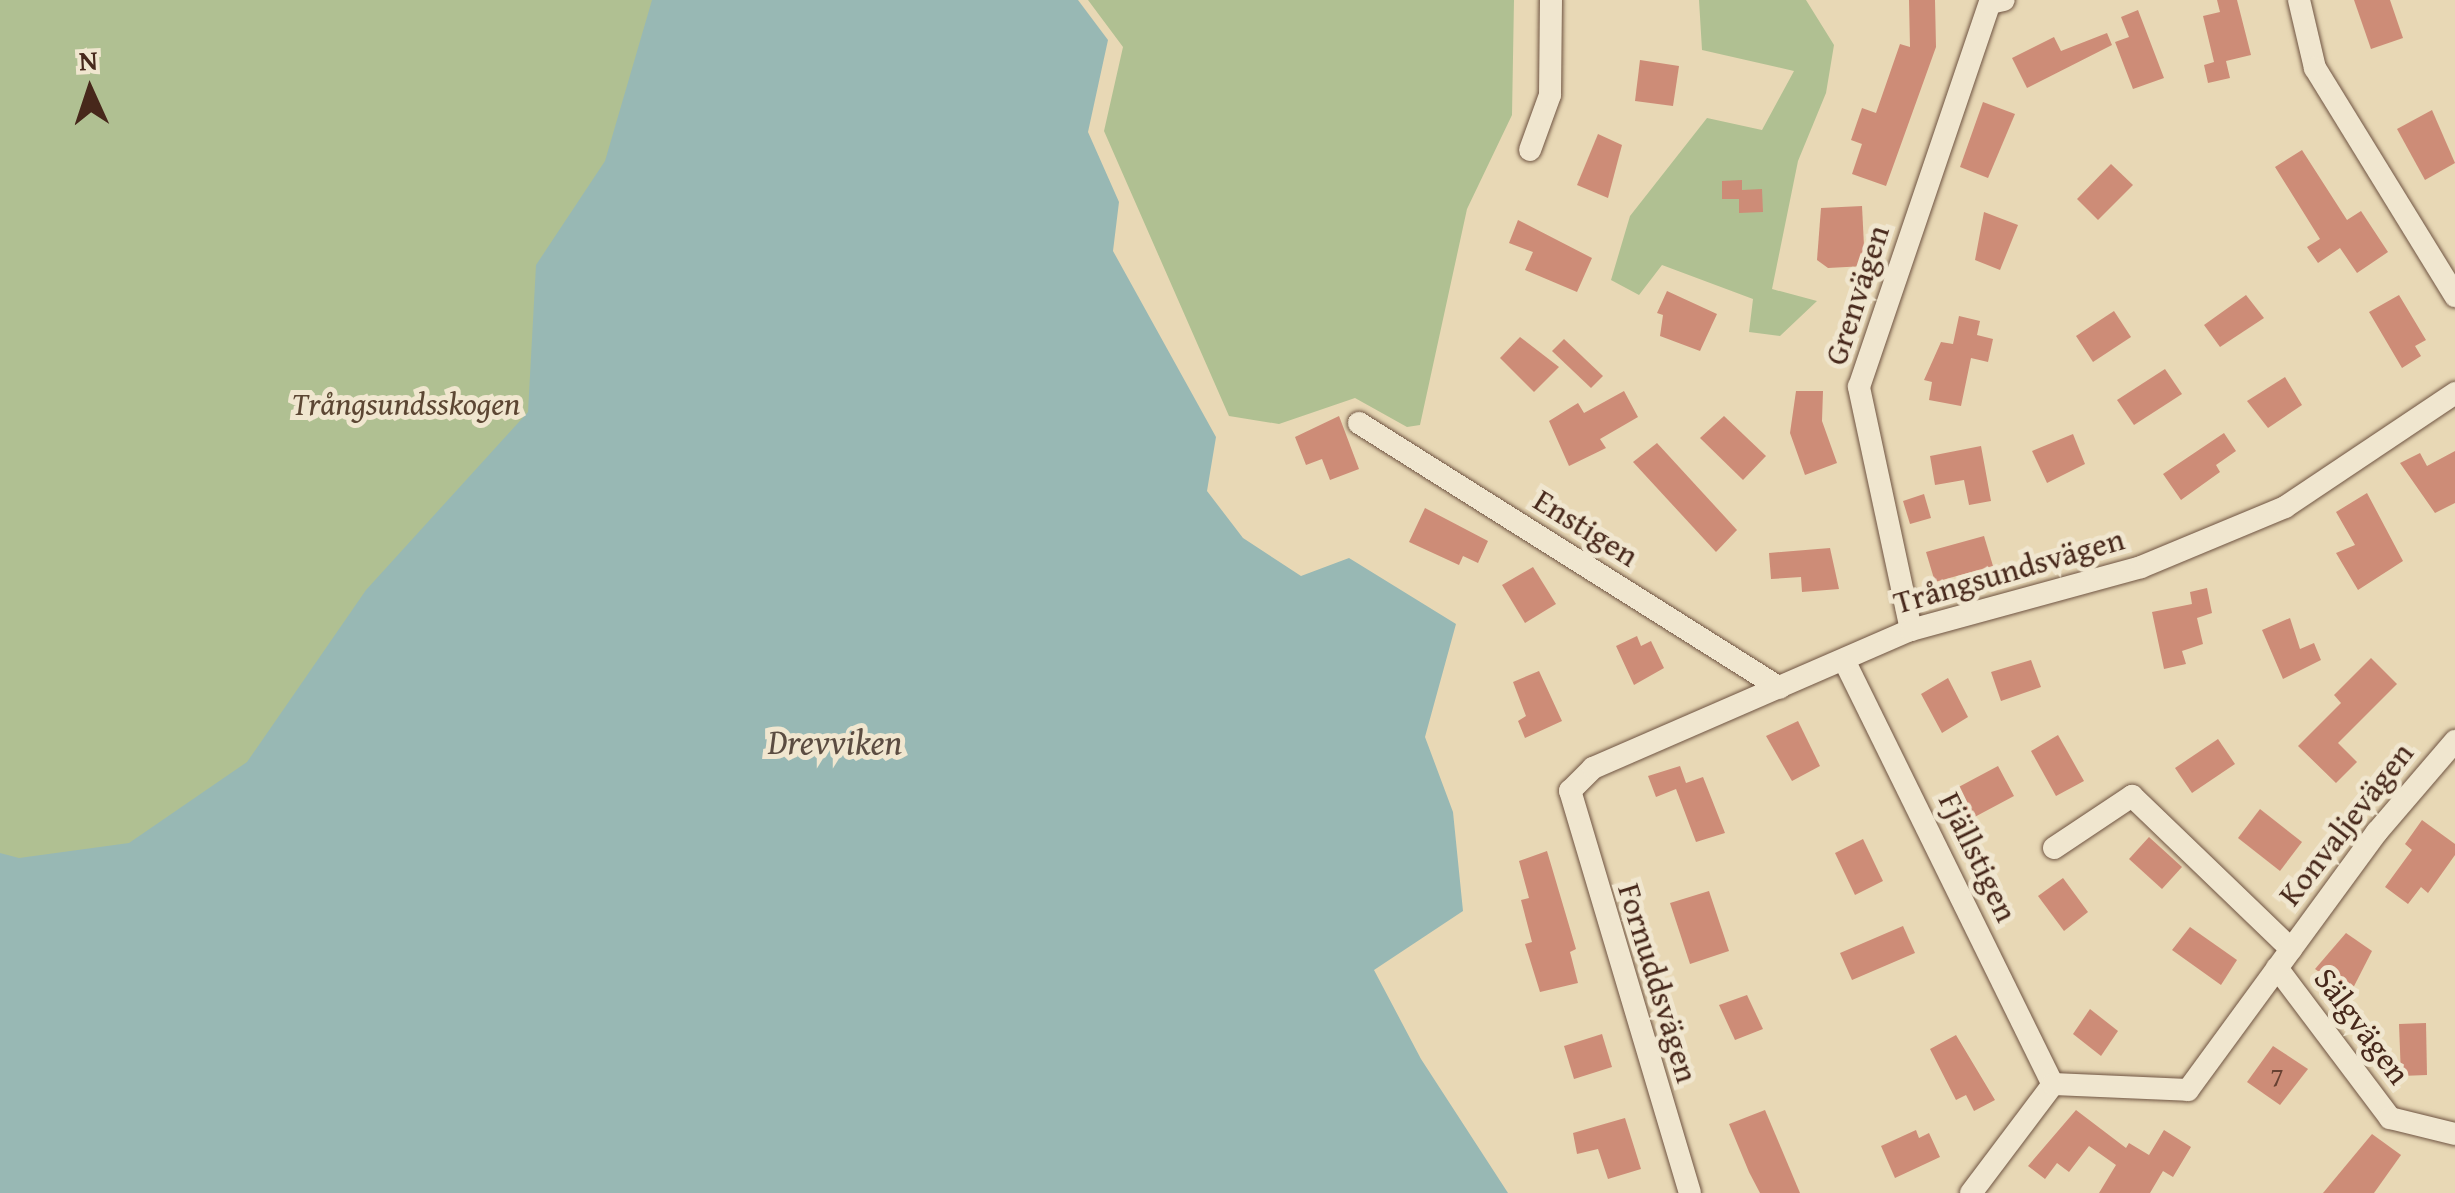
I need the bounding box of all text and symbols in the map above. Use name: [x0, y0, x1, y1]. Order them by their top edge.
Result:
text: N: [78, 39, 99, 81]
north arrow: [40, 40, 140, 140]
street label: Grenvägen: [1816, 220, 1898, 370]
park label: Trångsundsskogen: [292, 385, 520, 423]
street label: Enstigen: [1527, 481, 1645, 575]
street label: Trångsundsvägen: [1889, 520, 2129, 622]
water label: Drevviken: [768, 721, 902, 763]
street label: Konvaljevägen: [2270, 735, 2422, 913]
street label: Fjällstigen: [1930, 786, 2026, 928]
street label: Fornuddsvägen: [1610, 879, 1706, 1087]
street label: Sälgvägen: [2306, 960, 2418, 1092]
house number: 7: [2270, 1059, 2284, 1093]

